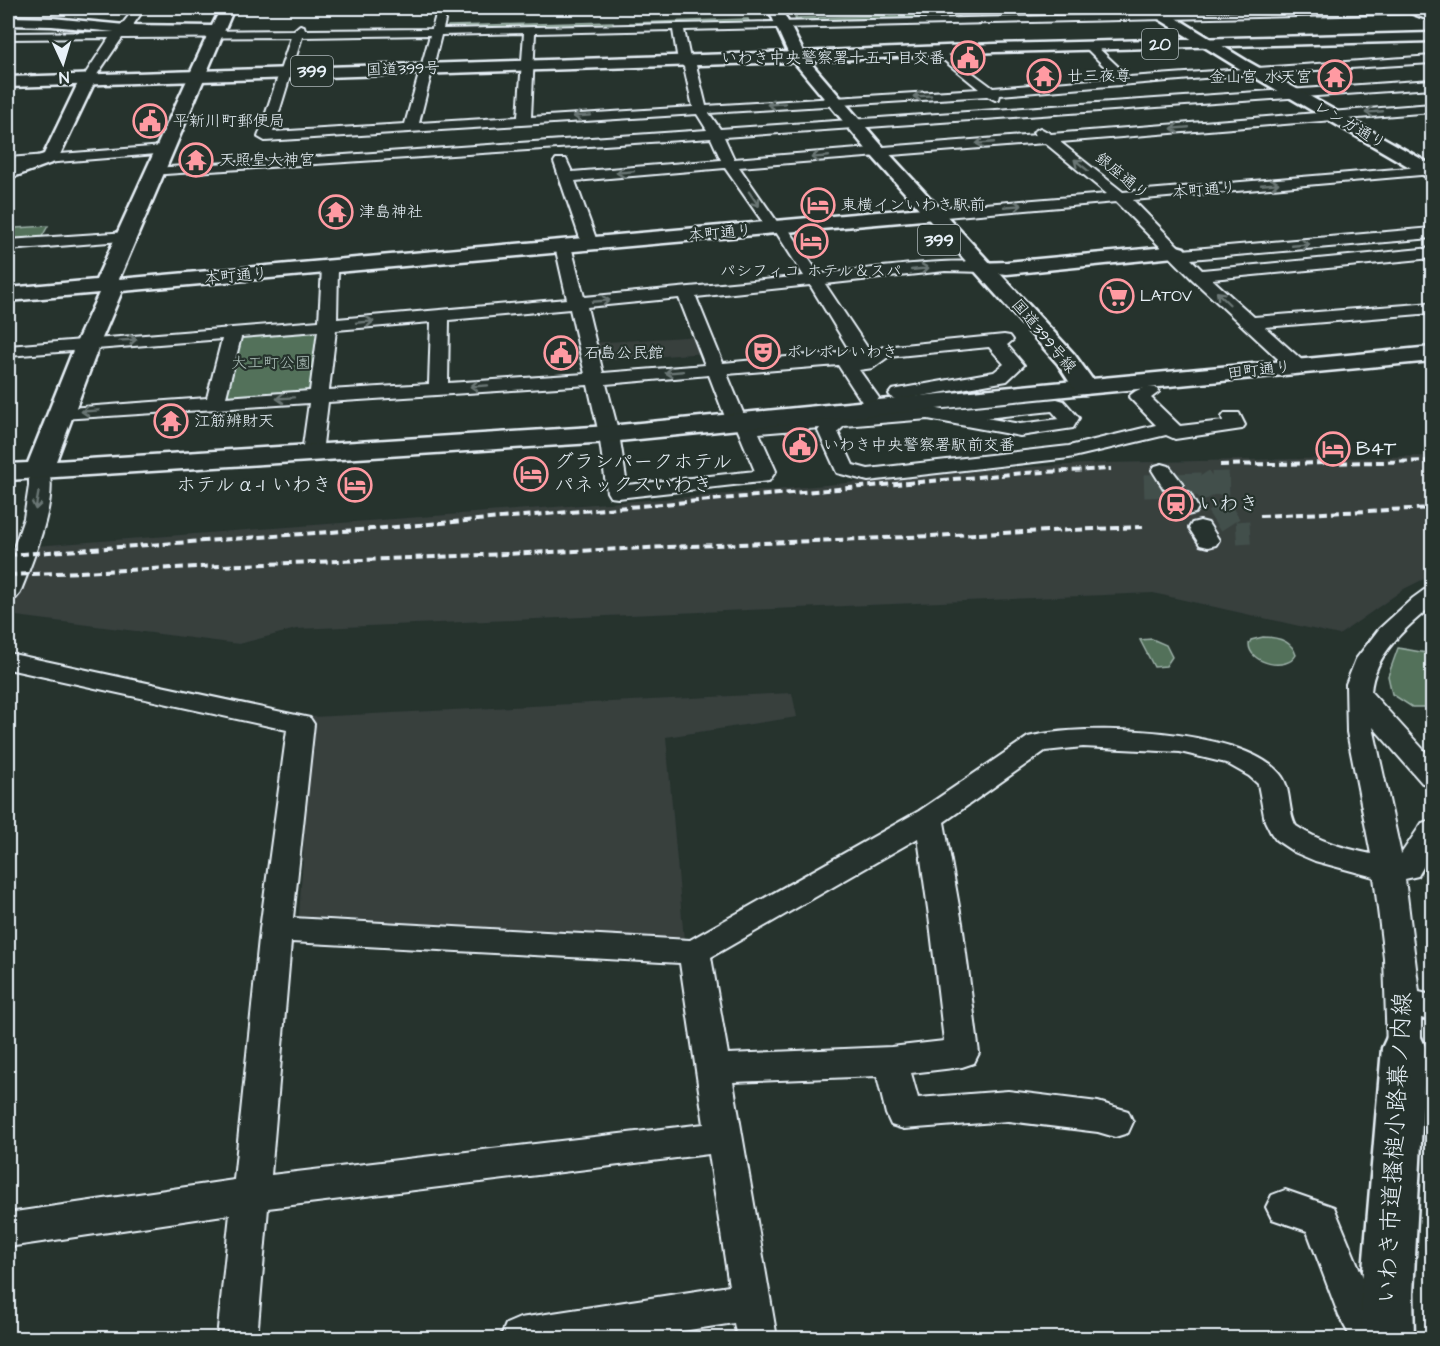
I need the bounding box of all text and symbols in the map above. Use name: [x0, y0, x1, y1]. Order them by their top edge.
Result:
road number: 20: [1142, 29, 1178, 59]
north arrow: [33, 33, 93, 93]
public building icon: いわき中央警察署十五丁目交番: [950, 40, 986, 76]
place label: いわき中央警察署十五丁目交番: [721, 47, 945, 69]
road number: 399: [291, 56, 333, 86]
street label: 国道399号: [365, 57, 441, 81]
temple icon: 廿三夜尊: [1026, 58, 1062, 94]
temple icon: 金山宮 水天宮: [1317, 59, 1353, 95]
place label: 廿三夜尊: [1067, 65, 1131, 87]
text: N: [58, 66, 70, 88]
place label: 金山宮 水天宮: [1210, 66, 1312, 88]
one-way arrow: [913, 90, 932, 101]
street label: レンガ通り: [1310, 95, 1390, 155]
one-way arrow: [767, 99, 787, 110]
public building icon: 平新川町郵便局: [132, 103, 168, 139]
one-way arrow: [1365, 107, 1385, 118]
place label: 平新川町郵便局: [173, 110, 285, 132]
one-way arrow: [572, 111, 592, 122]
one-way arrow: [1170, 122, 1190, 133]
one-way arrow: [976, 138, 996, 149]
temple icon: 天照皇大神宮: [178, 142, 214, 178]
street label: 銀座通り: [1090, 147, 1154, 205]
place label: 天照皇大神宮: [219, 149, 315, 171]
one-way arrow: [810, 152, 830, 163]
one-way arrow: [1073, 158, 1089, 171]
one-way arrow: [616, 167, 636, 178]
street label: 本町通り: [1171, 176, 1237, 204]
one-way arrow: [1260, 179, 1280, 190]
hotel icon: 東横インいわき駅前: [800, 187, 836, 223]
one-way arrow: [748, 191, 760, 207]
temple icon: 津島神社: [318, 194, 354, 230]
place label: 東横インいわき駅前: [841, 194, 985, 216]
place label: 津島神社: [359, 201, 423, 223]
one-way arrow: [1003, 201, 1023, 212]
street label: 本町通り: [687, 219, 753, 247]
hotel icon: パシフィコ ホテル＆スパ: [793, 223, 829, 259]
road number: 399: [918, 225, 960, 255]
one-way arrow: [1291, 239, 1310, 250]
place label: パシフィコ ホテル＆スパ: [720, 260, 902, 282]
street label: 本町通り: [203, 262, 269, 290]
one-way arrow: [910, 263, 930, 274]
supermarket icon: LATOV: [1099, 278, 1135, 314]
place label: LATOV: [1140, 285, 1192, 307]
one-way arrow: [1215, 291, 1230, 305]
street label: 国道399号線: [1007, 294, 1081, 378]
one-way arrow: [590, 295, 610, 306]
one-way arrow: [354, 316, 374, 327]
one-way arrow: [118, 334, 138, 345]
theatre icon: ポレポレいわき: [745, 334, 781, 370]
public building icon: 石島公民館: [543, 335, 579, 371]
place label: ポレポレいわき: [786, 341, 898, 363]
place label: 石島公民館: [584, 342, 664, 364]
park label: 大工町公園: [231, 352, 311, 374]
street label: 田町通り: [1226, 356, 1292, 384]
one-way arrow: [664, 367, 684, 378]
one-way arrow: [470, 381, 490, 392]
one-way arrow: [275, 393, 295, 404]
temple icon: 江筋辨財天: [153, 403, 189, 439]
one-way arrow: [81, 406, 101, 417]
place label: 江筋辨財天: [194, 410, 274, 432]
public building icon: いわき中央警察署駅前交番: [782, 427, 818, 463]
hotel icon: B4T: [1315, 431, 1351, 467]
place label: いわき中央警察署駅前交番: [823, 434, 1015, 456]
place label: B4T: [1356, 435, 1397, 463]
place label: グランパークホテル パネックスいわき: [554, 448, 732, 499]
hotel icon: グランパークホテル パネックスいわき: [513, 456, 549, 492]
hotel icon: ホテルα-1 いわき: [337, 467, 373, 503]
place label: ホテルα-1 いわき: [176, 471, 332, 499]
station icon: いわき: [1158, 486, 1194, 522]
place label: いわき: [1199, 490, 1259, 518]
one-way arrow: [32, 491, 43, 511]
street label: いわき市道搔槌小路幕ノ内線: [1370, 991, 1420, 1305]

